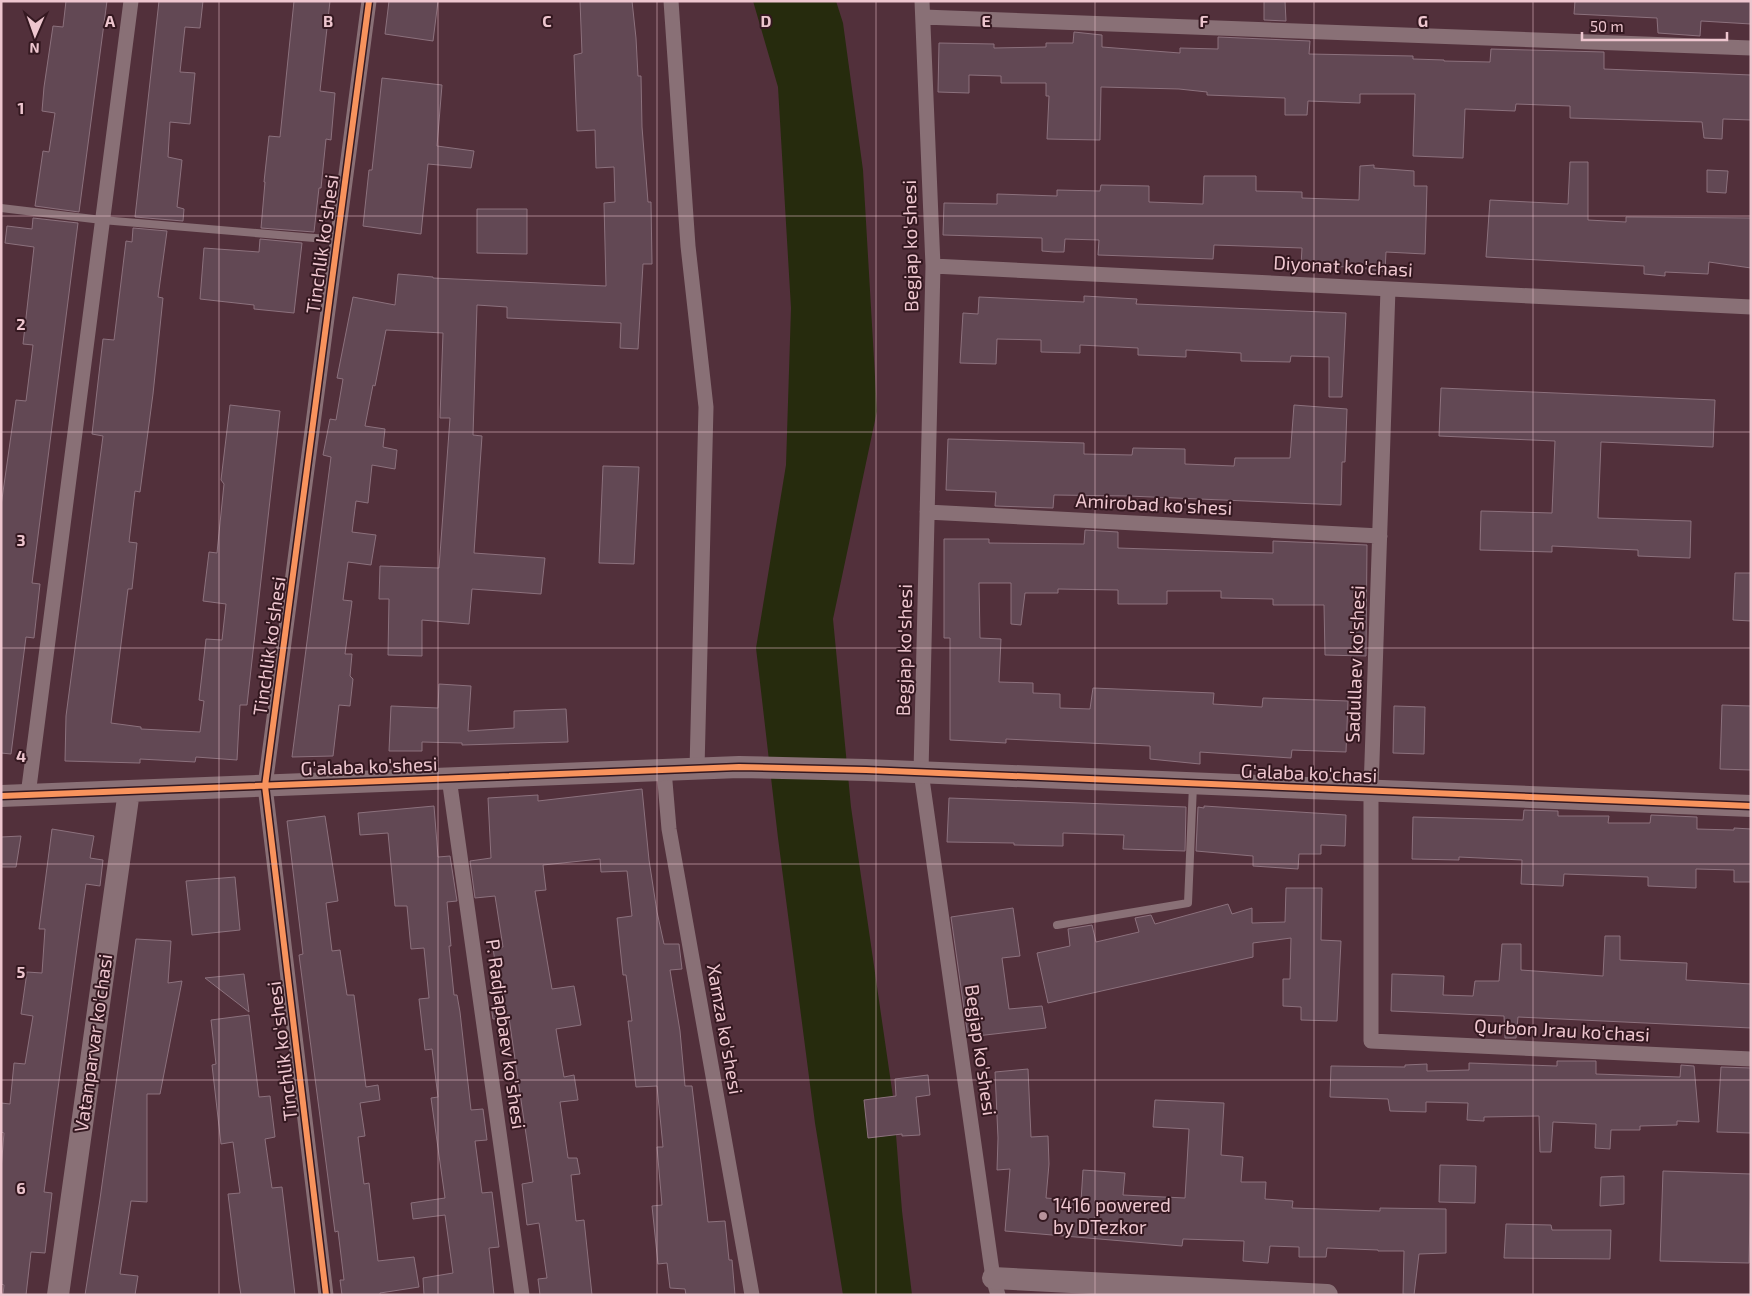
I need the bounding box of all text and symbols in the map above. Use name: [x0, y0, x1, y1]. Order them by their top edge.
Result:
north arrow: [10, 10, 60, 60]
scale bar: [1582, 10, 1727, 42]
text: A: [105, 11, 116, 30]
text: B: [323, 11, 333, 30]
text: C: [542, 11, 552, 30]
text: D: [761, 11, 772, 30]
text: E: [981, 11, 991, 30]
text: F: [1200, 11, 1209, 30]
text: G: [1418, 11, 1428, 30]
text: 50 m: [1590, 17, 1624, 35]
text: N: [29, 40, 40, 57]
text: 1: [18, 98, 24, 117]
street label: Tinchlik ko'shesi: [300, 173, 343, 315]
street label: Begjap ko'shesi: [897, 180, 922, 312]
street label: Diyonat ko'chasi: [1273, 250, 1413, 281]
text: 2: [16, 314, 26, 333]
street label: Amirobad ko'shesi: [1075, 488, 1233, 519]
text: 3: [16, 530, 26, 549]
street label: Tinchlik ko'shesi: [247, 575, 290, 717]
street label: Begjap ko'shesi: [891, 584, 916, 716]
street label: Sadullaev ko'shesi: [1340, 585, 1369, 743]
text: 4: [16, 746, 26, 765]
street label: G'alaba ko'shesi: [300, 752, 438, 779]
street label: G'alaba ko'chasi: [1240, 759, 1378, 786]
street label: P. Radjapbaev ko'shesi: [482, 937, 531, 1131]
street label: Vatanparvar ko'chasi: [69, 952, 116, 1134]
text: 5: [17, 962, 26, 981]
street label: Xamza ko'shesi: [703, 962, 748, 1096]
street label: Tinchlik ko'shesi: [262, 980, 301, 1122]
street label: Begjap ko'shesi: [961, 983, 1002, 1117]
street label: Qurbon Jrau ko'chasi: [1474, 1013, 1650, 1046]
text: 6: [16, 1178, 26, 1197]
place label: 1416 powered by DTezkor: [1053, 1193, 1171, 1238]
marker: 1416 powered by DTezkor: [1037, 1210, 1049, 1222]

